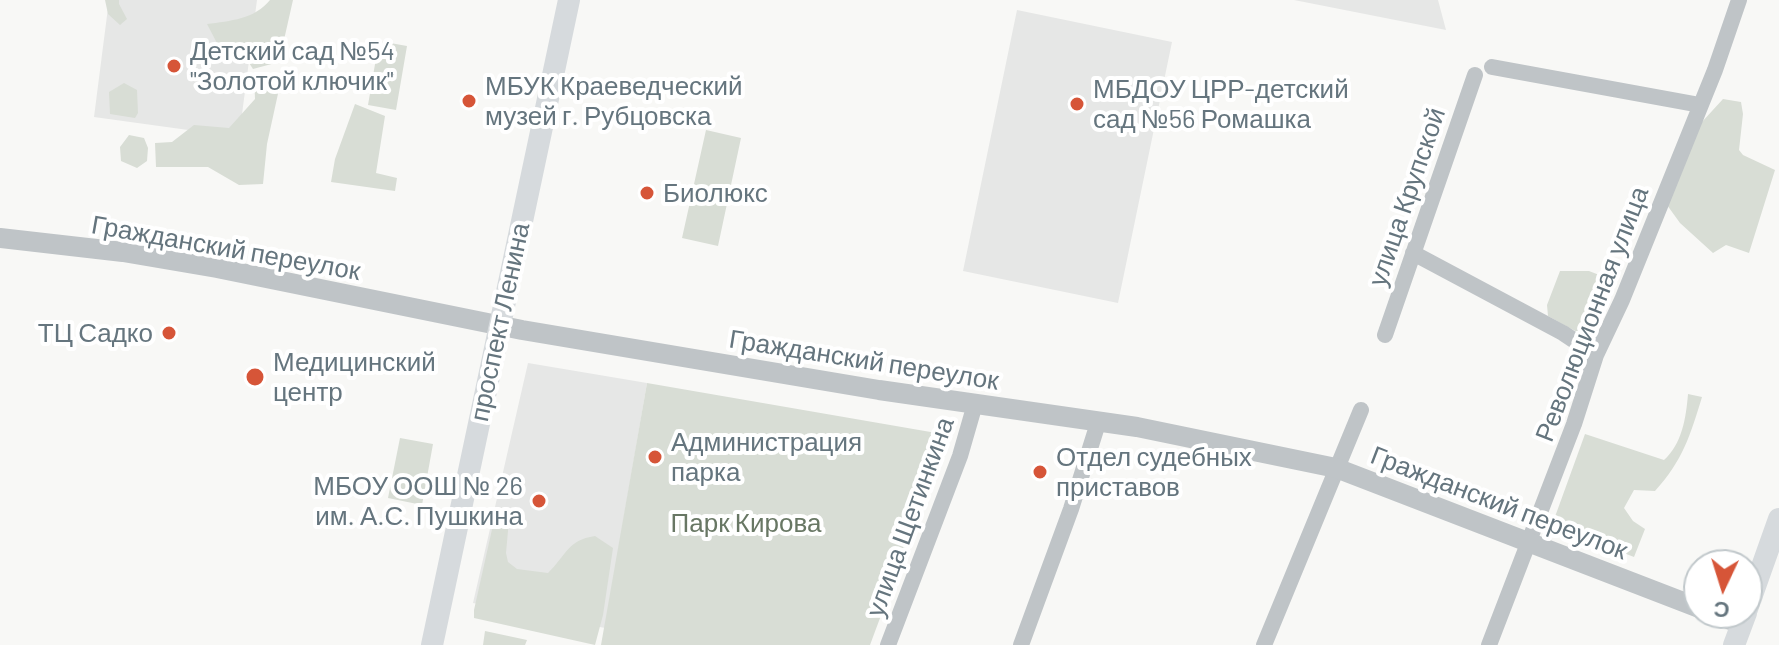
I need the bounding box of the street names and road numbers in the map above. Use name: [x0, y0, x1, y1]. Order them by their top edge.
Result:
street label: улица Крупской: [1362, 104, 1452, 290]
street label: Революционная улица: [1529, 182, 1655, 446]
street label: Гражданский переулок: [89, 209, 363, 287]
street label: проспект Ленина: [464, 220, 536, 424]
street label: Гражданский переулок: [727, 323, 1001, 397]
street label: улица Щетинкина: [859, 413, 961, 621]
street label: Гражданский переулок: [1366, 440, 1632, 566]

